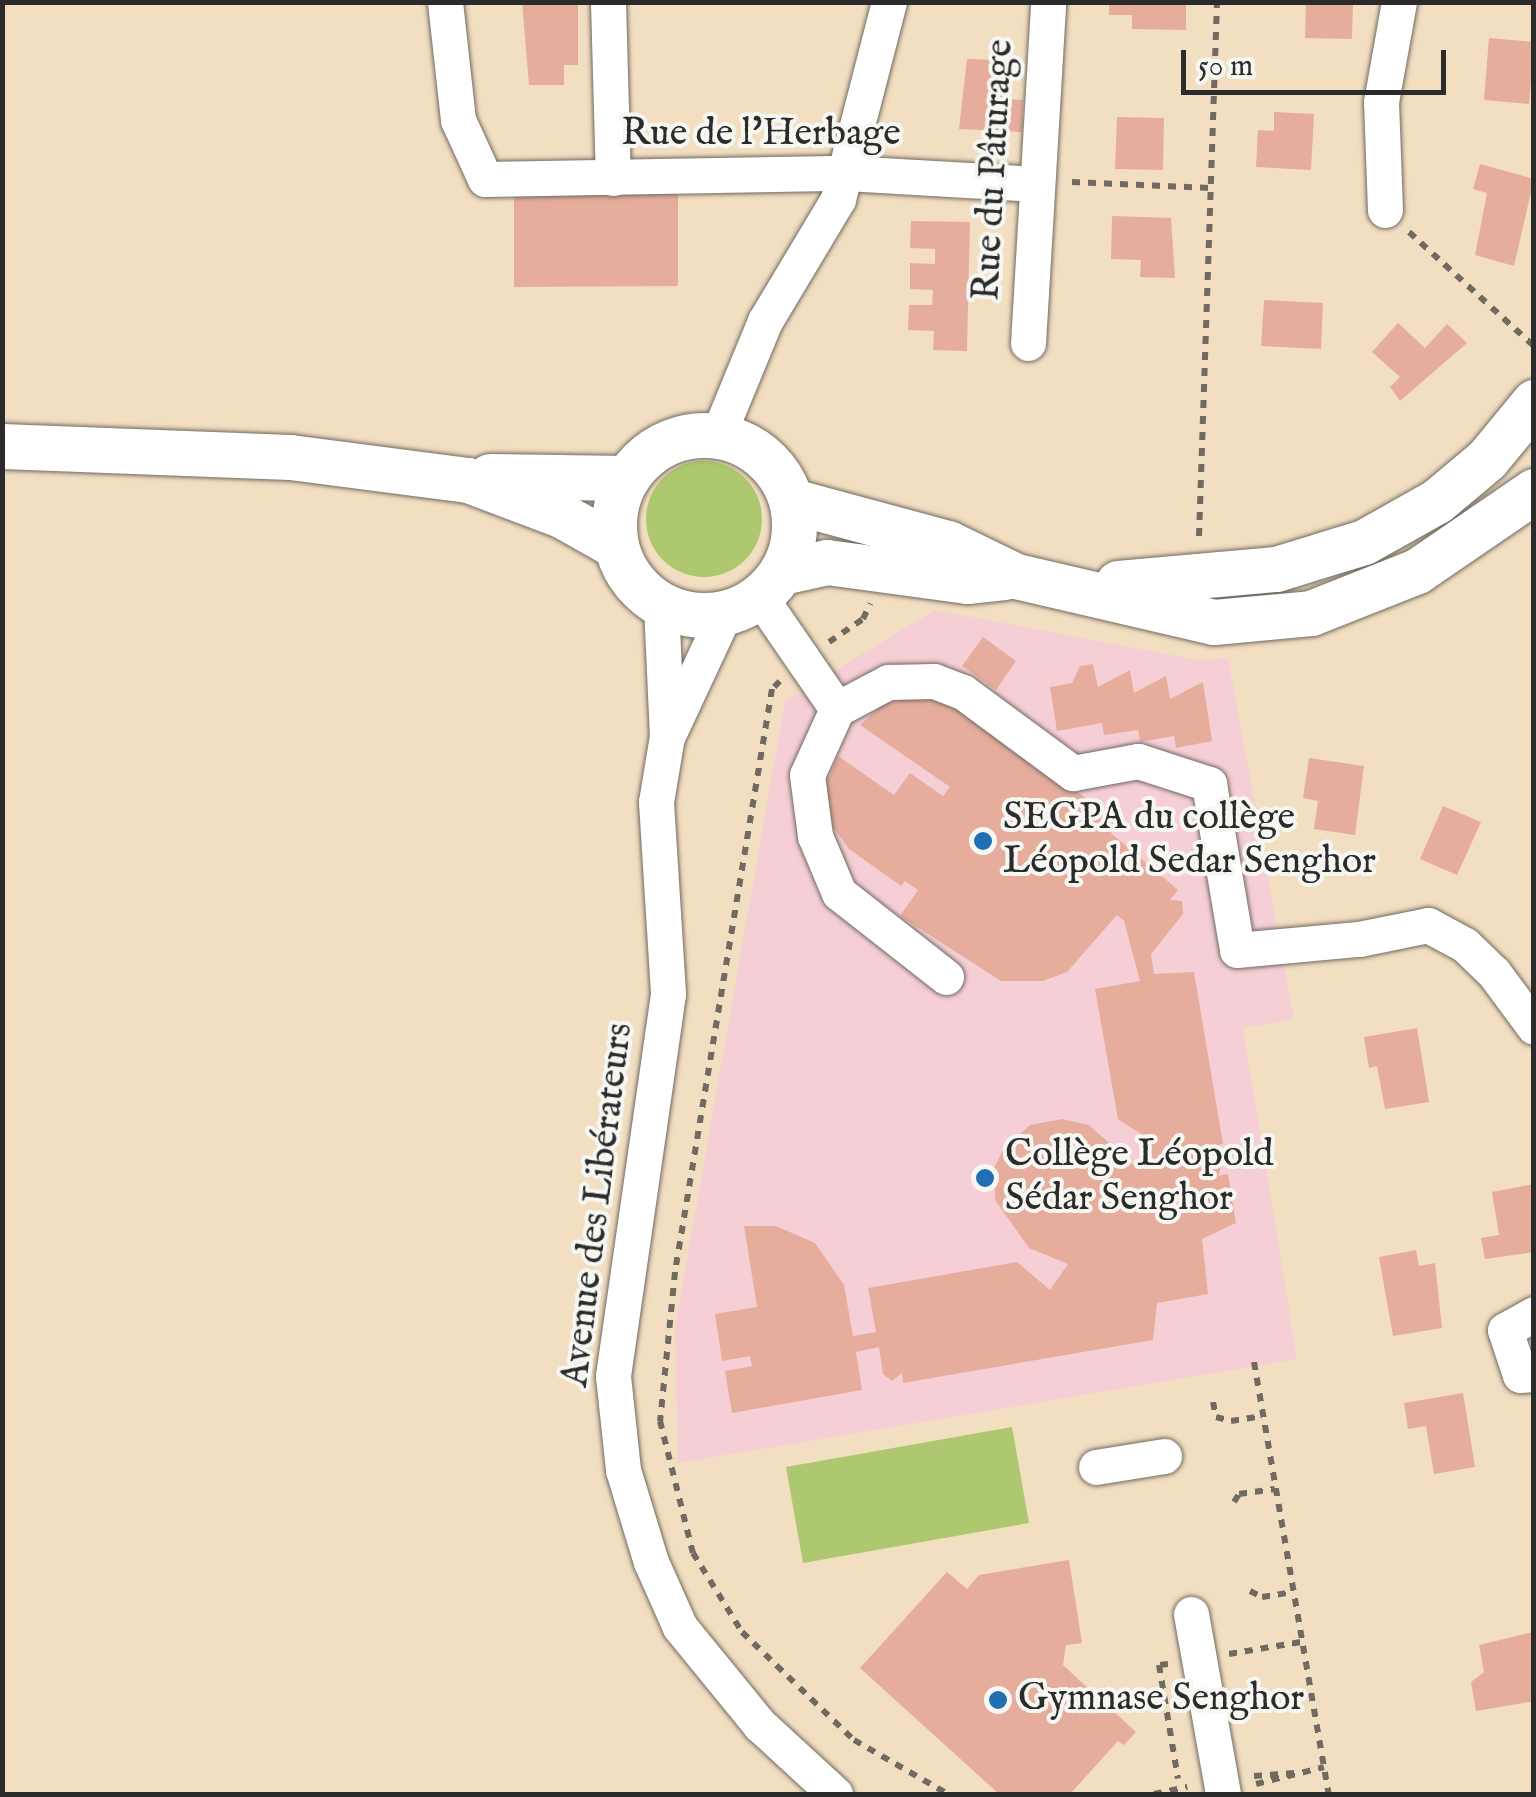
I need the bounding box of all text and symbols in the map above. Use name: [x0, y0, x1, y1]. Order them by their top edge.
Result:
scale bar: [1186, 30, 1451, 92]
street label: Rue du Pâturage: [965, 38, 1025, 302]
text: 50 m: [1198, 48, 1253, 86]
street label: Rue de l'Herbage: [621, 112, 901, 158]
place label: SEGPA du collège Léopold Sedar Senghor: [1003, 796, 1376, 886]
marker: SEGPA du collège Léopold Sedar Senghor: [972, 830, 994, 852]
street label: Avenue des Libérateurs: [554, 1020, 644, 1390]
place label: Collège Léopold Sédar Senghor: [1005, 1133, 1274, 1222]
marker: Collège Léopold Sédar Senghor: [974, 1167, 996, 1189]
place label: Gymnase Senghor: [1018, 1677, 1304, 1723]
marker: Gymnase Senghor: [987, 1689, 1009, 1711]

